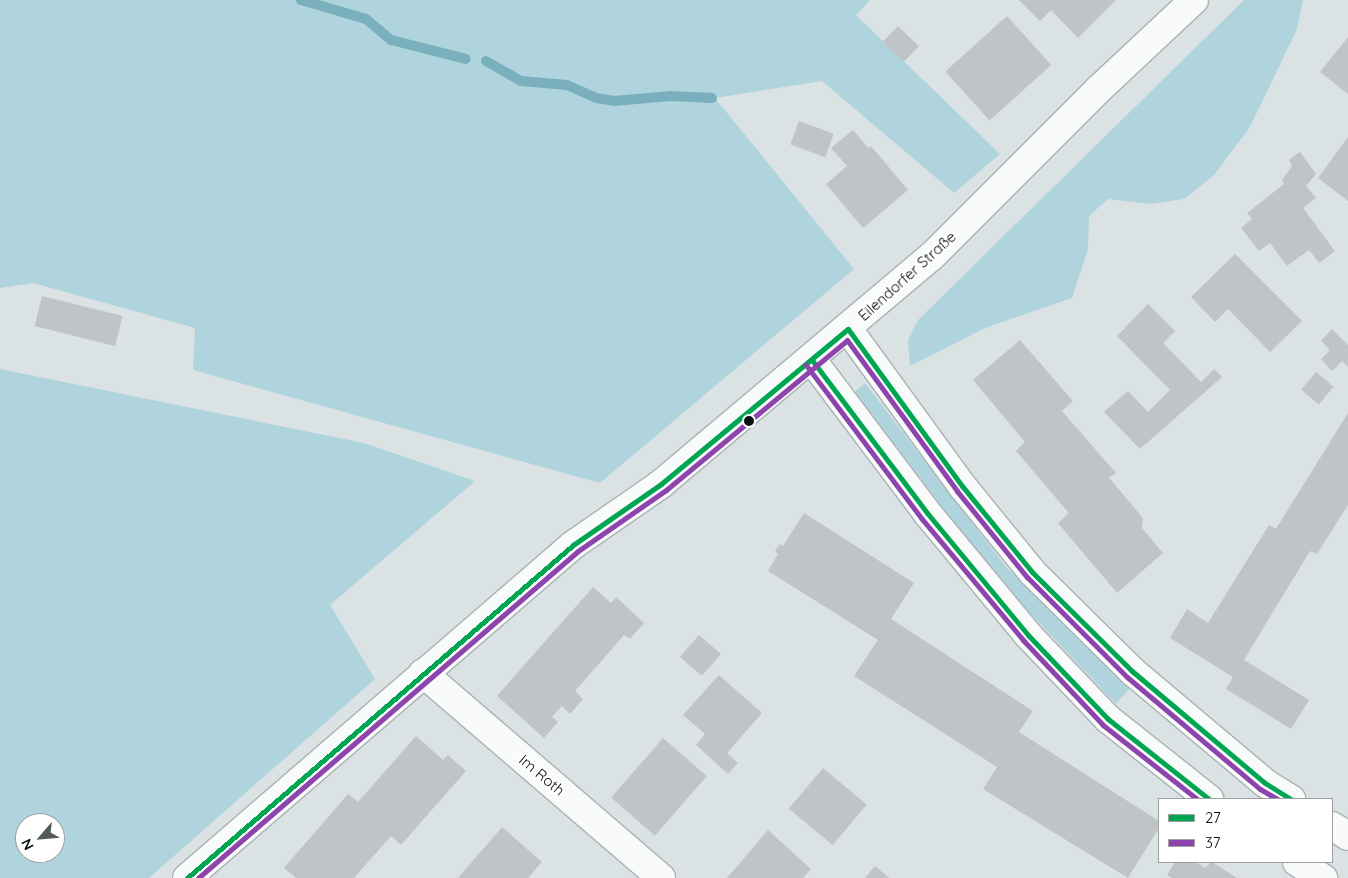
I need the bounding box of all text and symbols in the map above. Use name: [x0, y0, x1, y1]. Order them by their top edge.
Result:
street label: Eilendorfer Straße: [855, 227, 959, 325]
unlabelled marker: [744, 416, 754, 426]
street label: Im Roth: [515, 751, 569, 799]
legend: [1158, 798, 1333, 863]
text: 27: [1205, 808, 1221, 827]
north arrow: [15, 813, 65, 863]
text: 37: [1205, 833, 1221, 852]
text: N: [17, 836, 38, 853]

